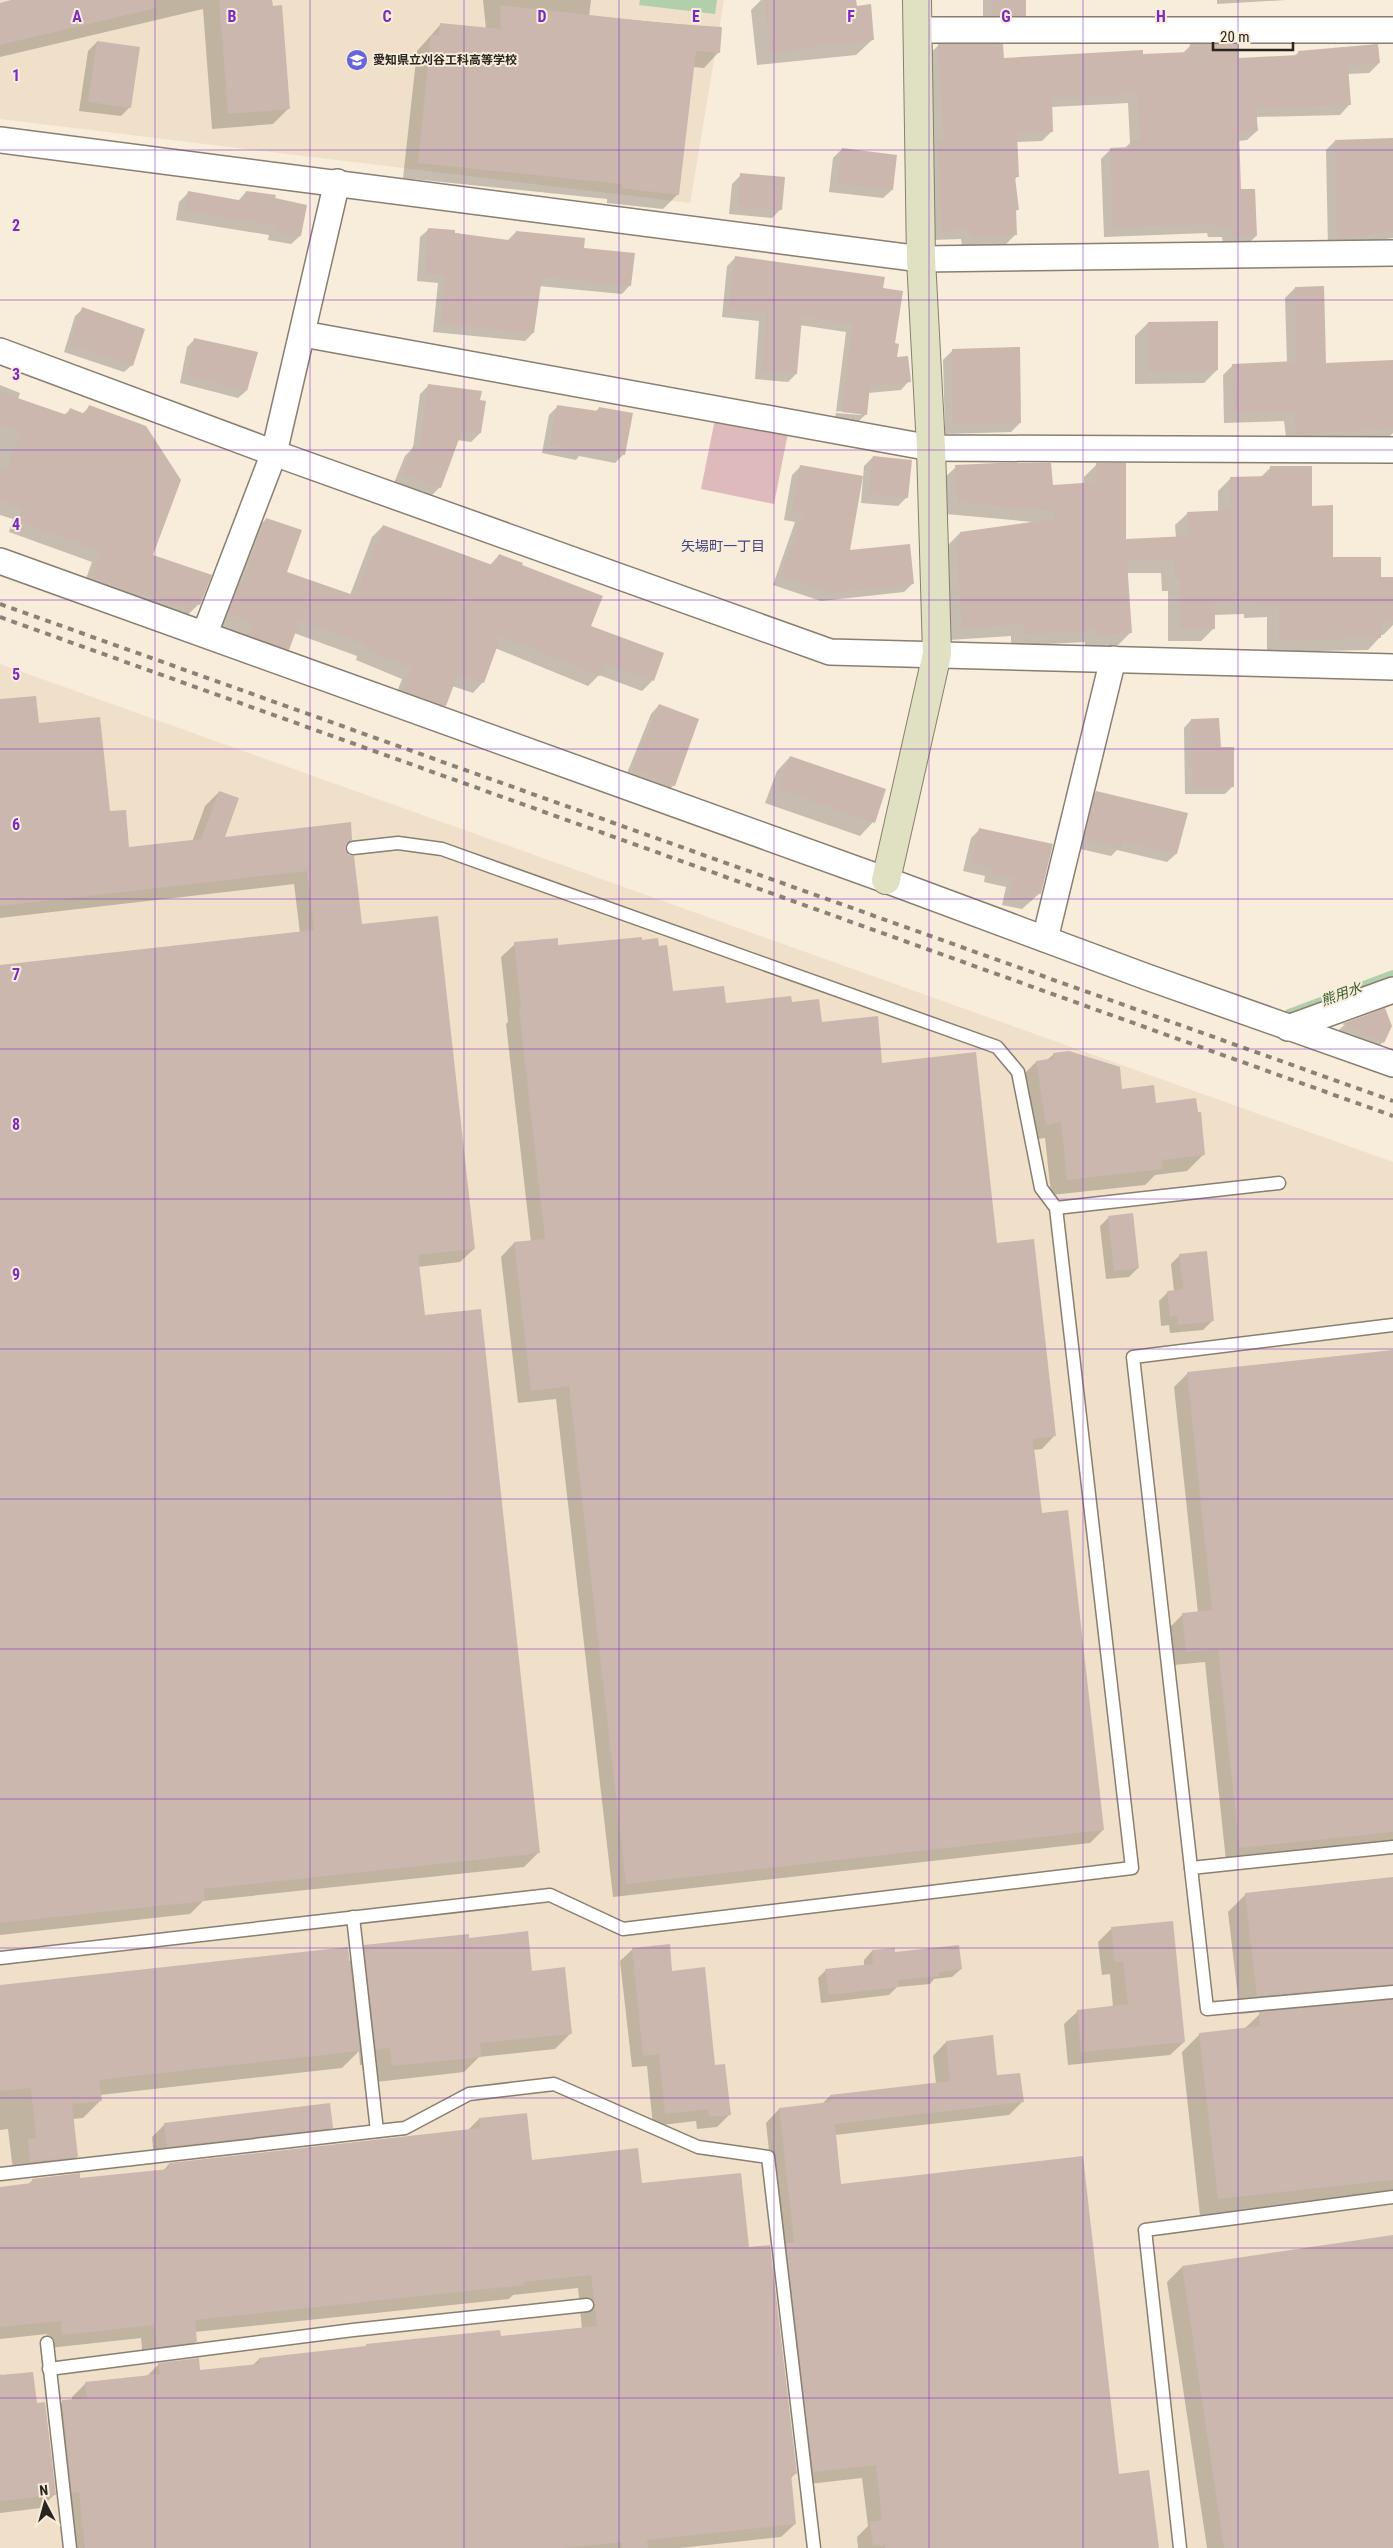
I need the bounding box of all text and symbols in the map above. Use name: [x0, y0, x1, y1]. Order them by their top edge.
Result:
text: A: [72, 7, 82, 26]
text: B: [228, 7, 237, 26]
text: C: [382, 7, 392, 26]
text: D: [537, 7, 547, 26]
text: E: [692, 7, 700, 26]
text: F: [847, 7, 855, 26]
text: G: [1001, 7, 1011, 26]
text: H: [1156, 7, 1166, 26]
scale bar: [1213, 20, 1293, 52]
text: 20 m: [1220, 28, 1250, 46]
school or university icon: 愛知県立刈谷工科高等学校: [345, 48, 369, 72]
place label: 愛知県立刈谷工科高等学校: [373, 53, 517, 67]
text: 1: [12, 66, 20, 85]
text: 2: [12, 216, 20, 235]
text: 3: [12, 365, 20, 384]
text: 4: [12, 515, 20, 534]
district label: 矢場町一丁目: [681, 538, 765, 554]
text: 5: [12, 665, 20, 684]
text: 6: [12, 815, 20, 834]
text: 7: [12, 965, 20, 984]
water label: 熊用水: [1319, 979, 1365, 1009]
text: 8: [12, 1115, 20, 1134]
text: 9: [12, 1265, 20, 1284]
north arrow: [20, 2478, 70, 2528]
text: N: [39, 2482, 49, 2498]

